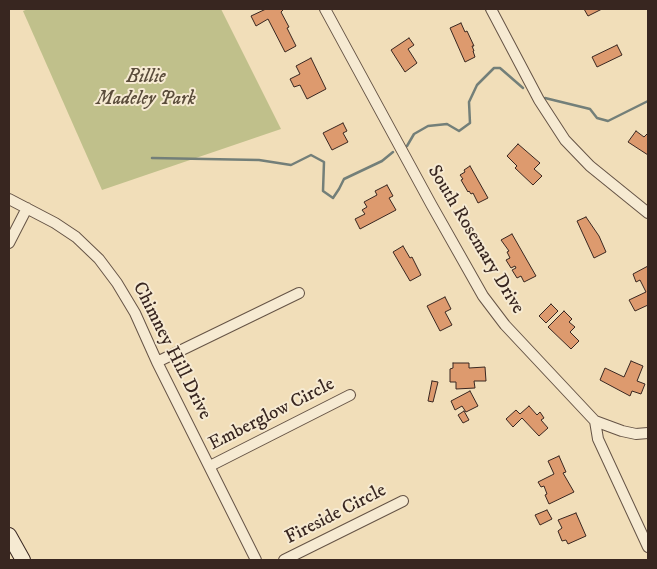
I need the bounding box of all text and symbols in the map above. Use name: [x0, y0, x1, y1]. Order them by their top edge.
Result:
park label: Billie Madeley Park: [96, 67, 196, 111]
street label: South Rosemary Drive: [422, 162, 528, 318]
street label: Chimney Hill Drive: [127, 278, 215, 424]
street label: Emberglow Circle: [205, 374, 339, 456]
street label: Fireside Circle: [282, 480, 390, 550]

